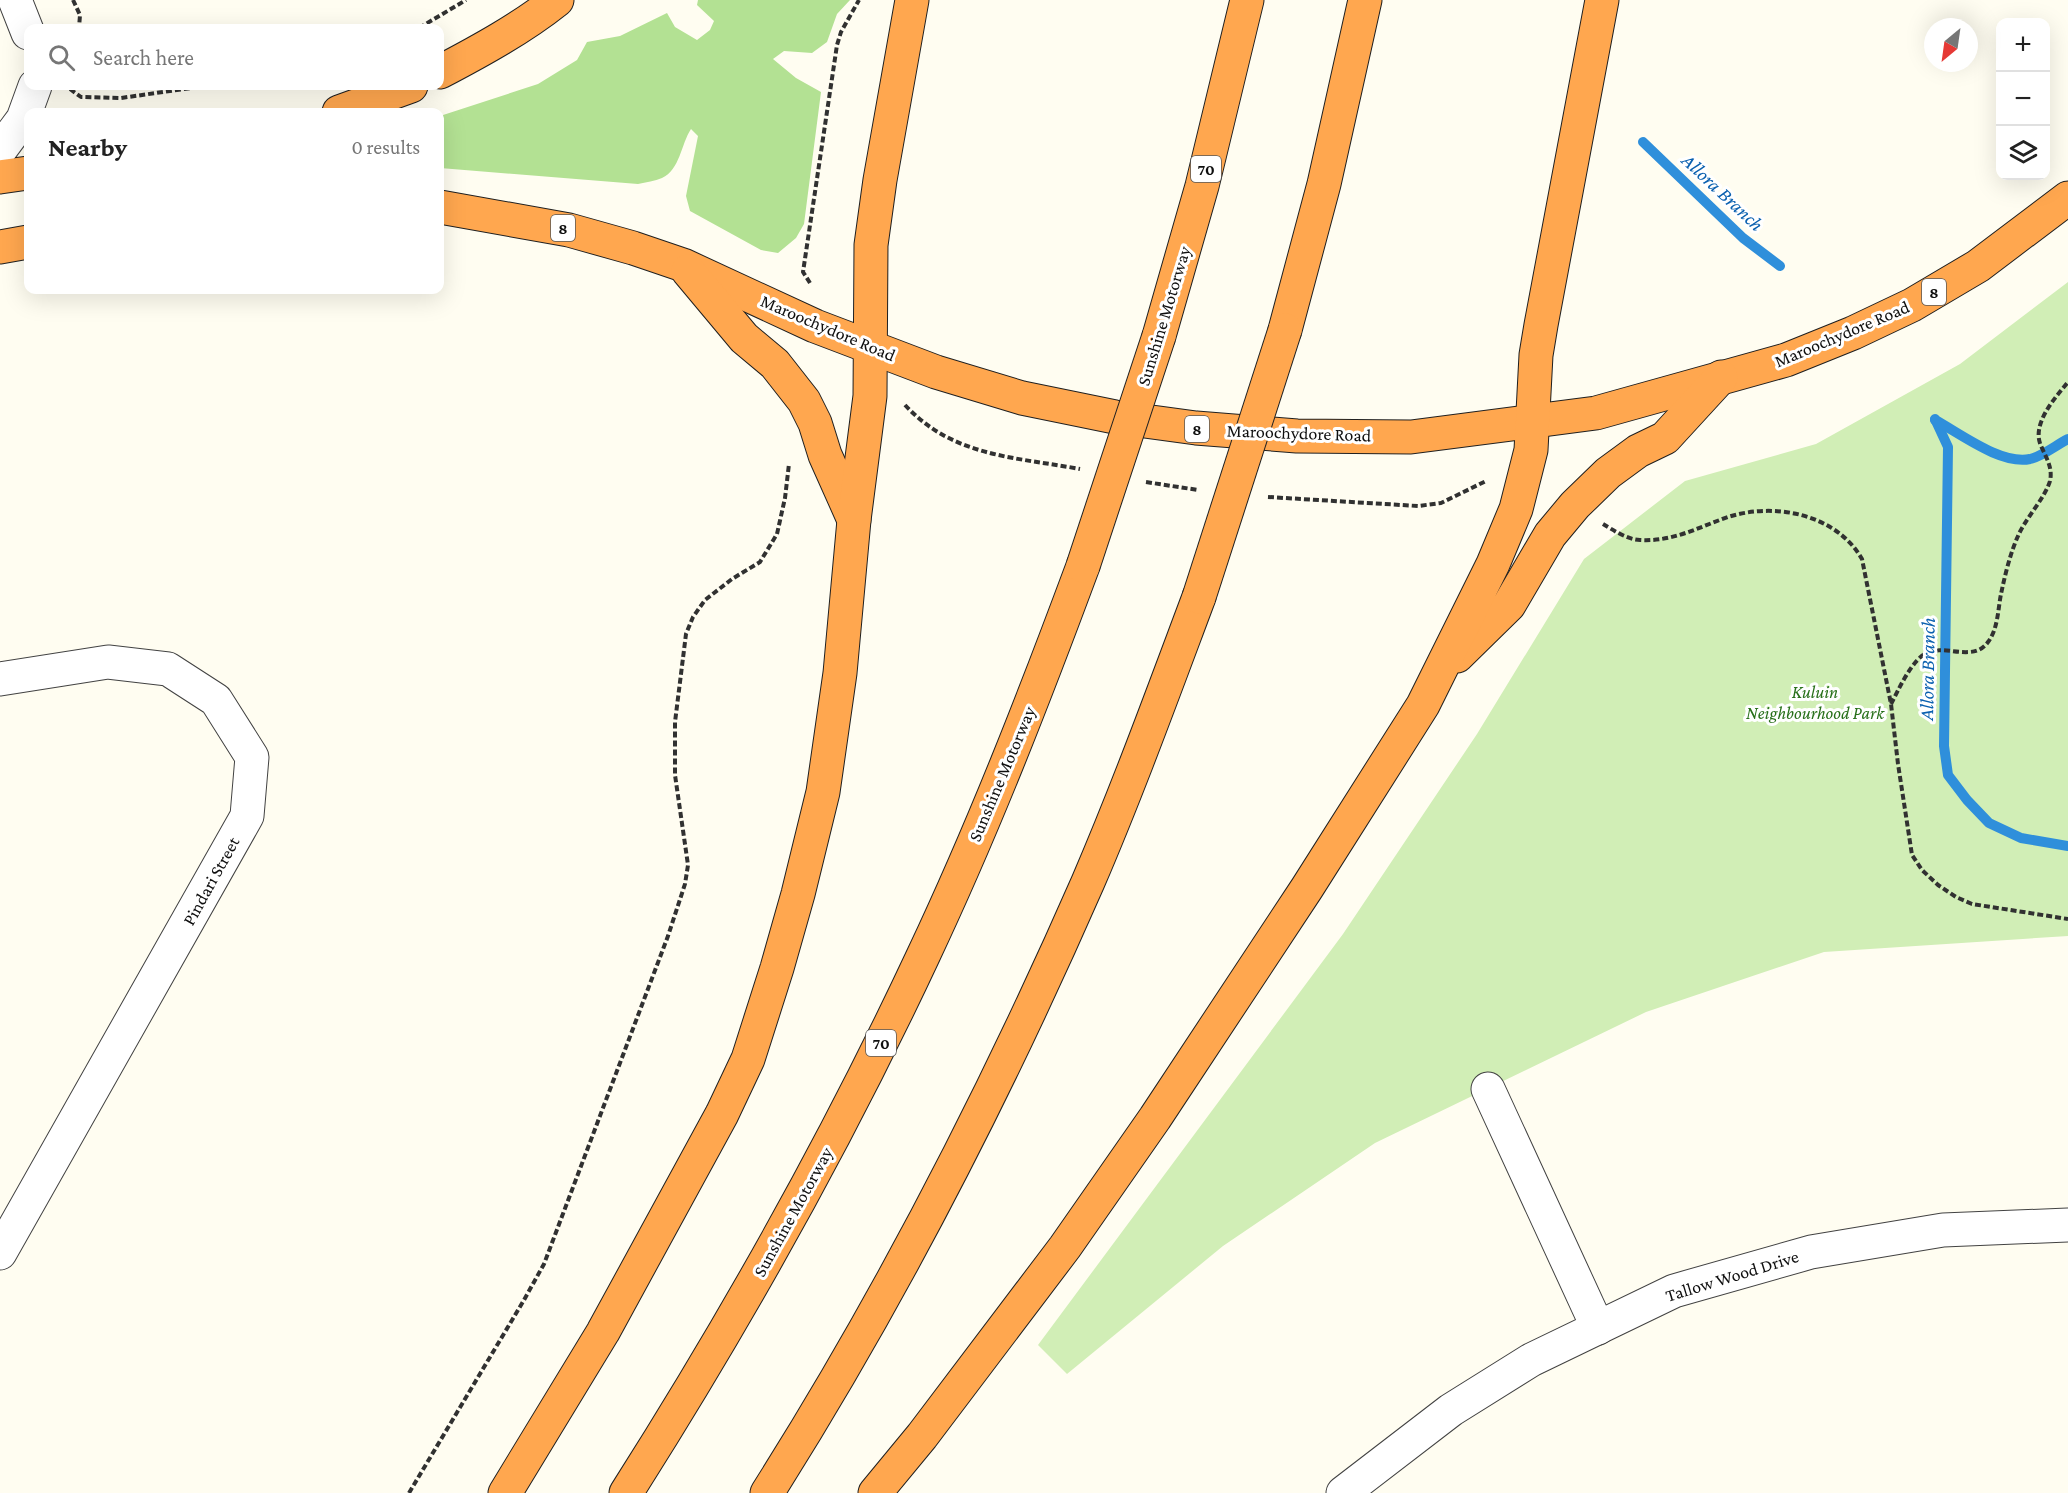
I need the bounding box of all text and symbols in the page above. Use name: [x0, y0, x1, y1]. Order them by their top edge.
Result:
north arrow: [1924, 18, 1978, 72]
map controls: [1996, 18, 2050, 180]
button: +: [1996, 18, 2050, 72]
search box: [24, 24, 444, 90]
icon: search: [45, 41, 78, 74]
text: Search here: [93, 45, 194, 70]
button: −: [1996, 72, 2050, 126]
button: layers: [1996, 126, 2050, 180]
text: Nearby: [48, 133, 127, 162]
text: 0 results: [351, 136, 420, 158]
water label: Allora Branch: [1677, 148, 1768, 235]
road number: 70: [1191, 156, 1221, 182]
road number: 8: [551, 215, 575, 241]
street label: Sunshine Motorway: [1133, 243, 1195, 388]
road number: 8: [1922, 279, 1946, 305]
street label: Maroochydore Road: [758, 291, 899, 366]
street label: Maroochydore Road: [1772, 296, 1913, 371]
road number: 8: [1185, 416, 1209, 442]
street label: Maroochydore Road: [1226, 420, 1372, 446]
water label: Allora Branch: [1915, 617, 1939, 722]
park label: Kuluin Neighbourhood Park: [1746, 682, 1885, 723]
street label: Sunshine Motorway: [965, 703, 1040, 845]
street label: Pindari Street: [179, 832, 244, 929]
road number: 70: [866, 1030, 896, 1056]
street label: Sunshine Motorway: [749, 1143, 837, 1280]
street label: Tallow Wood Drive: [1663, 1246, 1801, 1306]

